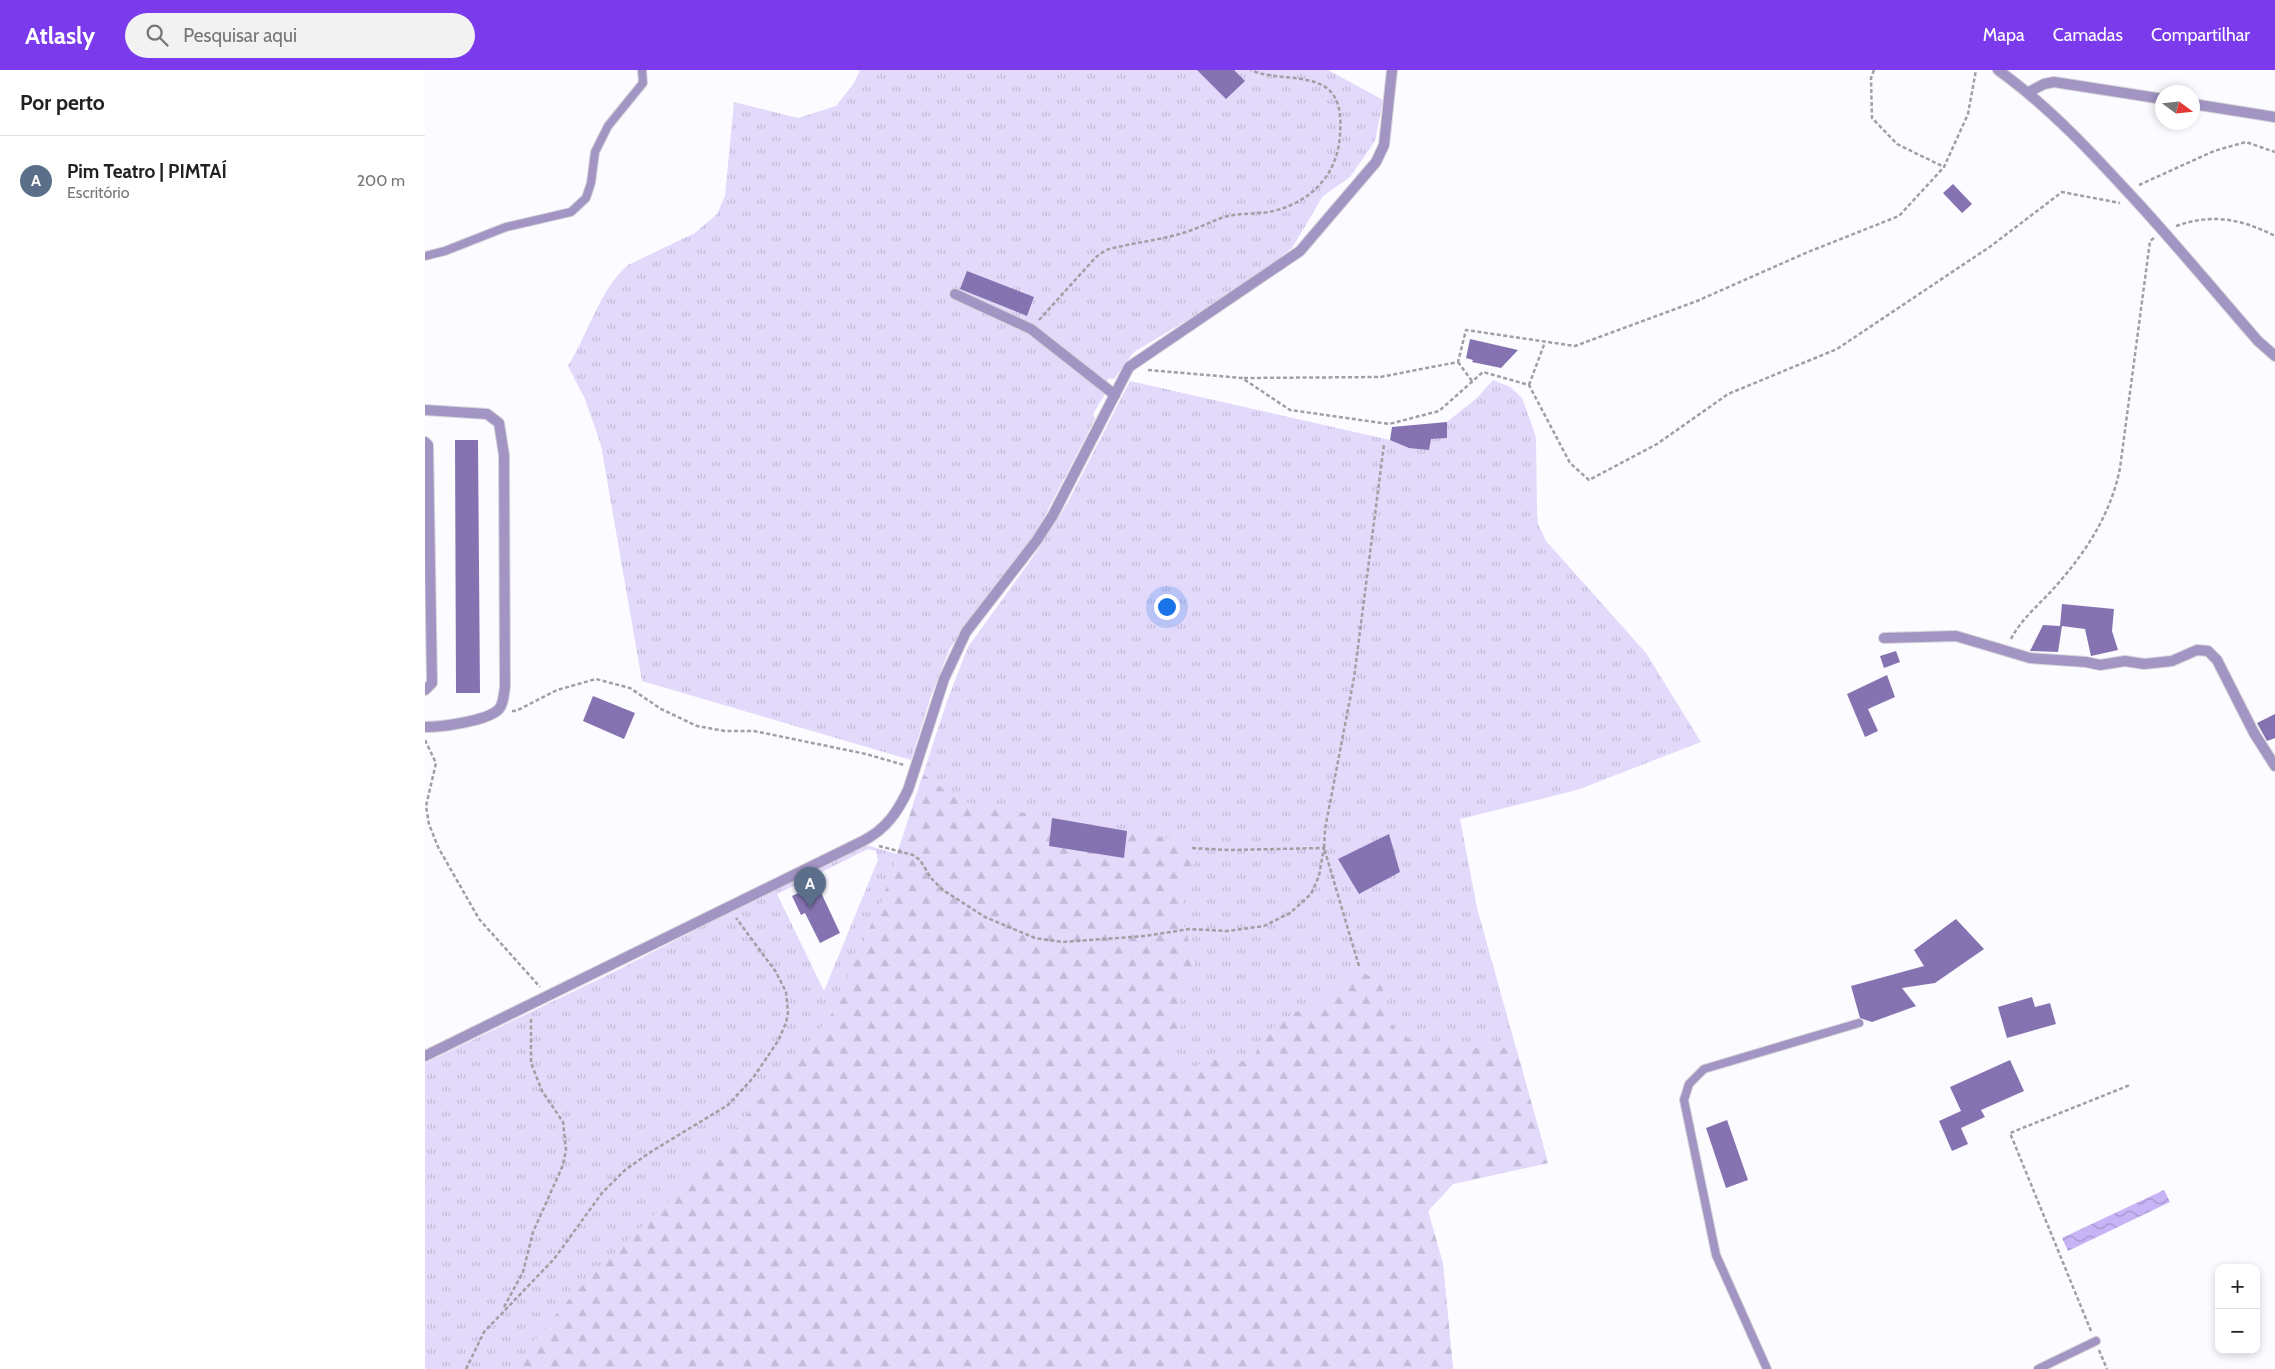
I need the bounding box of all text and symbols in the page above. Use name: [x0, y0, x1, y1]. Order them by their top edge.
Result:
search box: [125, 13, 475, 58]
text: Atlasly: [25, 21, 95, 50]
icon: search: [143, 21, 171, 49]
text: Pesquisar aqui: [183, 24, 297, 47]
text: Mapa: [1983, 24, 2025, 46]
text: Camadas: [2053, 24, 2123, 46]
text: Compartilhar: [2151, 24, 2250, 46]
north arrow: [2155, 85, 2200, 130]
text: Por perto: [20, 90, 105, 115]
text: Pim Teatro | PIMTAÍ: [67, 160, 227, 183]
text: A: [31, 171, 41, 190]
text: 200 m: [357, 171, 405, 190]
text: Escritório: [67, 183, 130, 202]
your location: [1154, 594, 1180, 620]
pin: A: [794, 867, 826, 908]
map controls: [2215, 1264, 2260, 1354]
button: +: [2215, 1264, 2260, 1309]
button: −: [2215, 1309, 2260, 1354]

